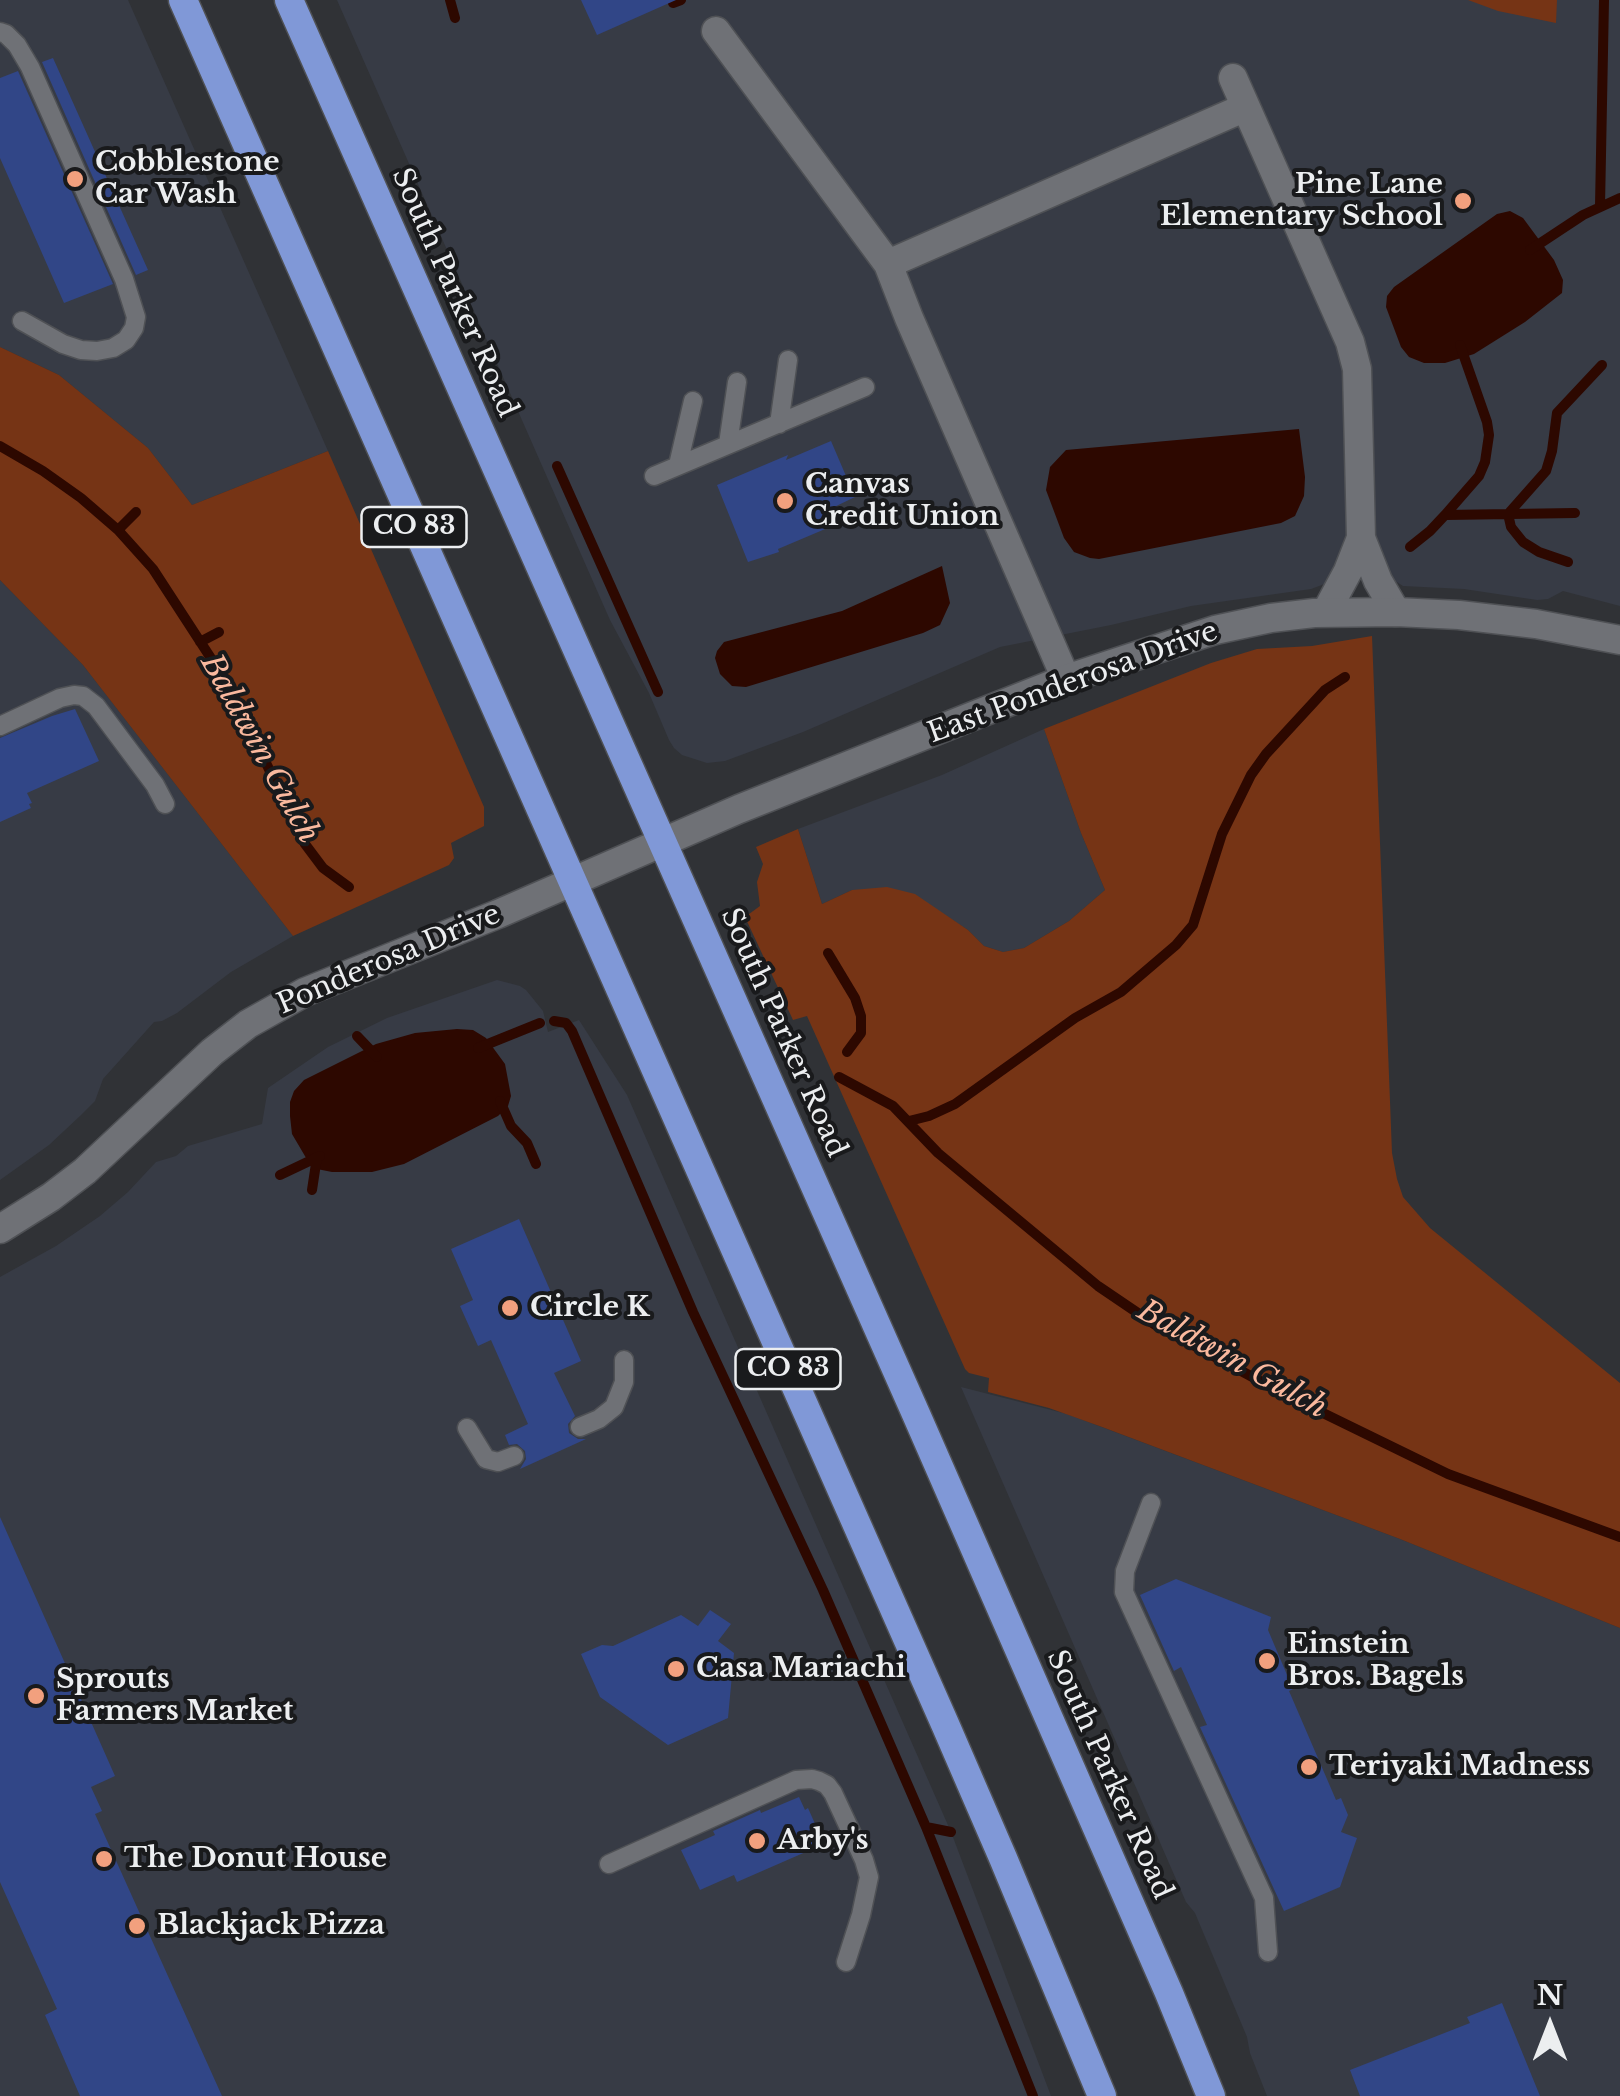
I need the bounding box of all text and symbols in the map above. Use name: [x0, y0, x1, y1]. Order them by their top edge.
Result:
place label: Cobblestone Car Wash: [95, 146, 280, 212]
street label: South Parker Road: [384, 163, 524, 423]
marker: Cobblestone Car Wash: [64, 168, 86, 190]
place label: Pine Lane Elementary School: [1160, 168, 1443, 234]
marker: Pine Lane Elementary School: [1452, 190, 1474, 212]
place label: Canvas Credit Union: [805, 468, 999, 534]
marker: Canvas Credit Union: [774, 490, 796, 512]
road number: CO 83: [362, 507, 466, 547]
street label: East Ponderosa Drive: [924, 615, 1222, 751]
water label: Baldwin Gulch: [192, 648, 326, 850]
street label: Ponderosa Drive: [273, 898, 505, 1022]
street label: South Parker Road: [713, 903, 853, 1163]
place label: Circle K: [530, 1291, 650, 1325]
water label: Baldwin Gulch: [1131, 1293, 1333, 1427]
marker: Circle K: [499, 1297, 521, 1319]
road number: CO 83: [736, 1349, 840, 1389]
place label: Einstein Bros. Bagels: [1287, 1628, 1464, 1694]
street label: South Parker Road: [1039, 1645, 1179, 1905]
marker: Einstein Bros. Bagels: [1256, 1650, 1278, 1672]
place label: Casa Mariachi: [696, 1652, 906, 1686]
marker: Casa Mariachi: [665, 1658, 687, 1680]
place label: Sprouts Farmers Market: [56, 1663, 293, 1729]
marker: Sprouts Farmers Market: [25, 1685, 47, 1707]
place label: Teriyaki Madness: [1329, 1750, 1590, 1784]
marker: Teriyaki Madness: [1298, 1756, 1320, 1778]
place label: Arby's: [777, 1824, 869, 1858]
marker: Arby's: [746, 1830, 768, 1852]
place label: The Donut House: [124, 1842, 387, 1876]
marker: The Donut House: [93, 1848, 115, 1870]
place label: Blackjack Pizza: [157, 1909, 385, 1943]
marker: Blackjack Pizza: [126, 1915, 148, 1937]
north arrow: [1500, 1976, 1600, 2076]
text: N: [1537, 1978, 1563, 2013]

